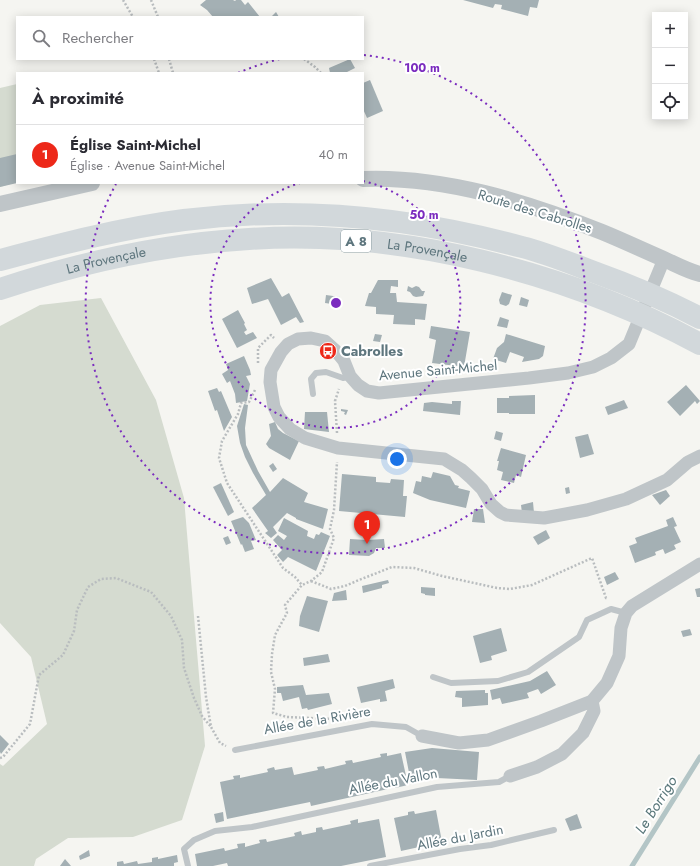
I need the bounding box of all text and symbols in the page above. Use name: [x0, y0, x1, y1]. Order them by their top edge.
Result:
map controls: [652, 12, 688, 120]
button: +: [652, 12, 688, 48]
search box: [16, 16, 364, 60]
icon: search: [30, 27, 52, 49]
text: Rechercher: [62, 27, 134, 49]
button: −: [652, 48, 688, 84]
text: 100 m: [404, 59, 440, 77]
button: locate: [652, 84, 688, 120]
text: À proximité: [32, 86, 124, 110]
text: Église Saint-Michel: [70, 134, 201, 156]
text: 1: [42, 145, 48, 164]
text: 40 m: [319, 145, 348, 164]
text: Église · Avenue Saint-Michel: [70, 156, 225, 175]
street label: Route des Cabrolles: [475, 184, 595, 238]
text: 50 m: [409, 206, 439, 224]
road number: A 8: [341, 230, 371, 252]
street label: La Provençale: [386, 234, 469, 267]
street label: La Provençale: [64, 241, 147, 279]
centre of rings: [329, 296, 343, 310]
bus stop icon: Cabrolles: [318, 341, 338, 361]
place label: Cabrolles: [341, 341, 403, 361]
street label: Avenue Saint-Michel: [378, 355, 498, 385]
your location: [387, 449, 407, 469]
pin: 1: [354, 511, 380, 544]
street label: Allée de la Rivière: [262, 701, 372, 739]
street label: Allée du Vallon: [347, 763, 439, 799]
water label: Le Borrigo: [630, 772, 682, 838]
street label: Allée du Jardin: [415, 819, 505, 855]

